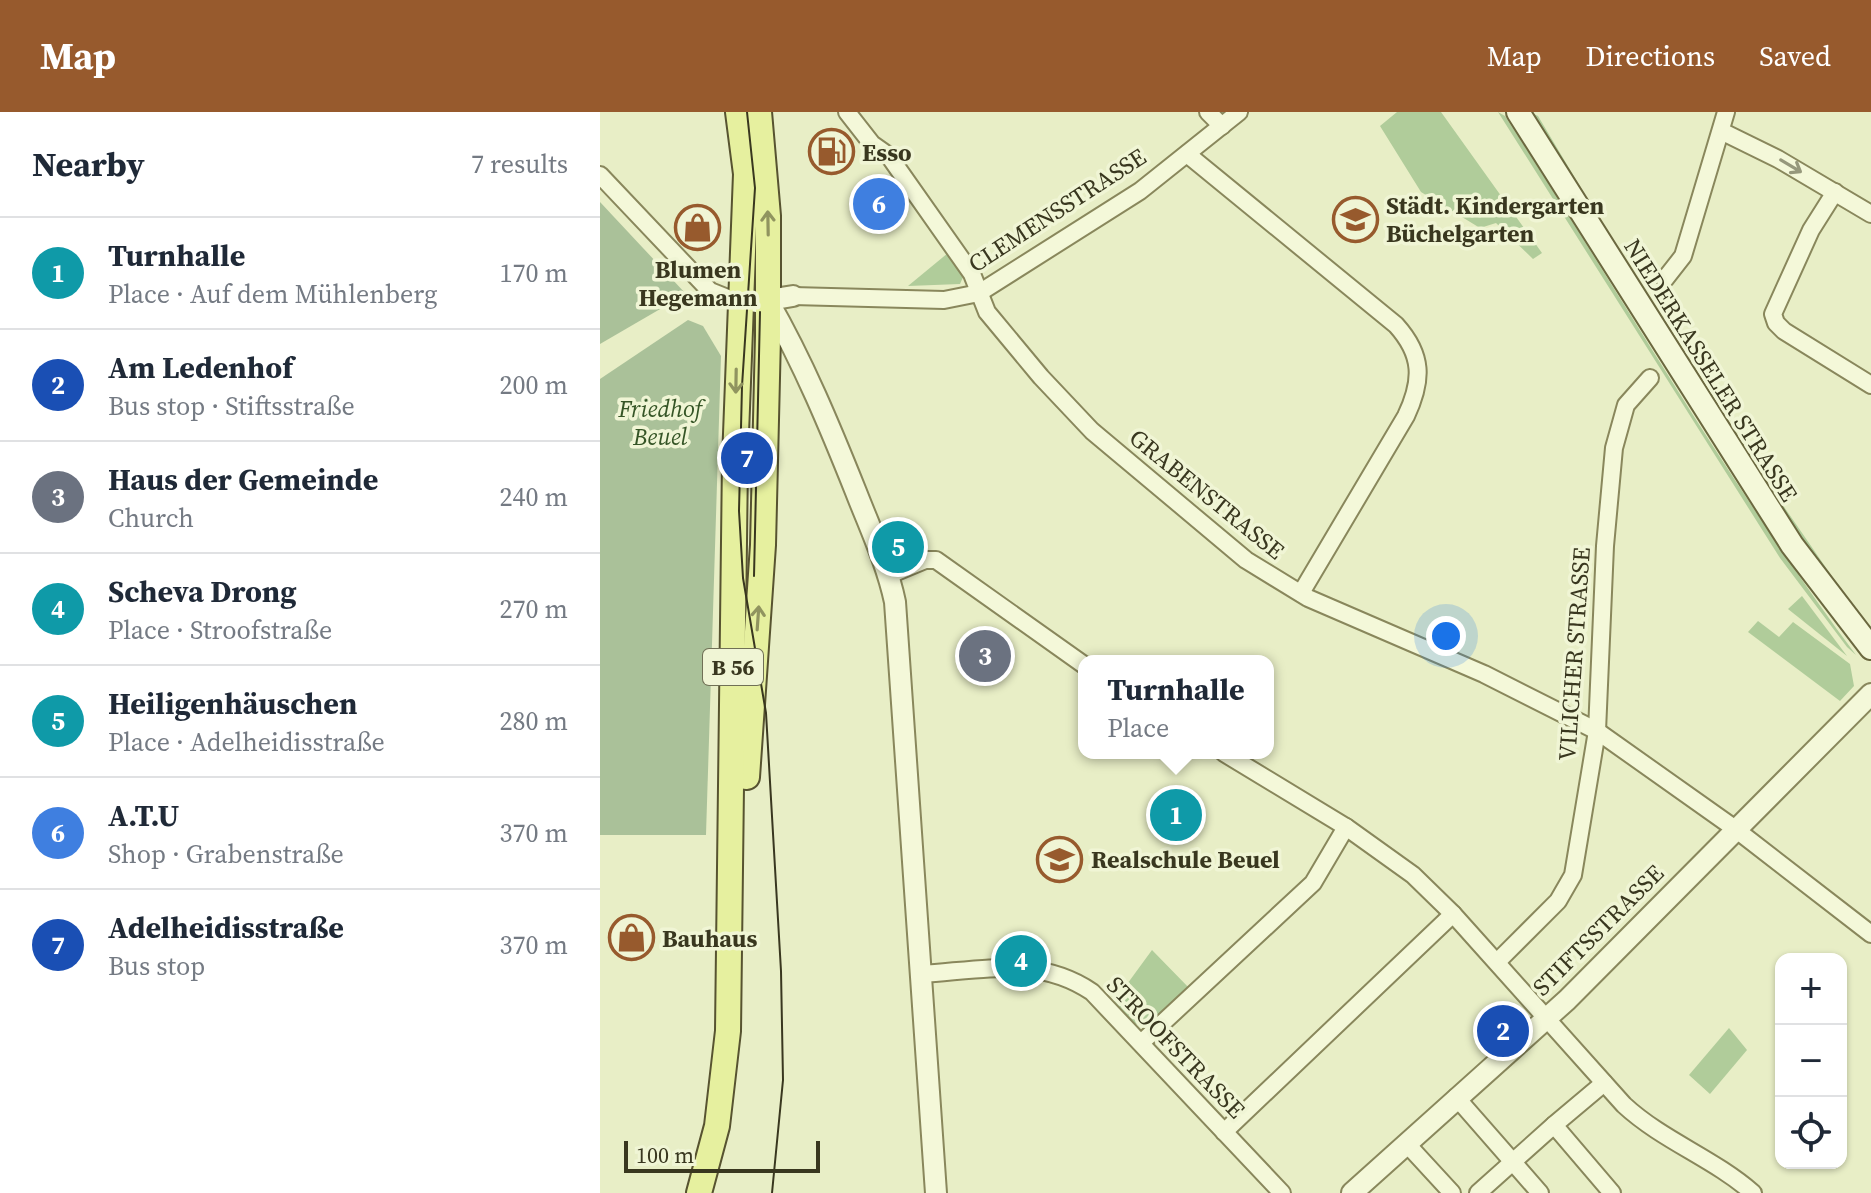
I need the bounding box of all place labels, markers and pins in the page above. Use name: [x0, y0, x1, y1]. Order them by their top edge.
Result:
fuel station icon: Esso: [807, 128, 855, 176]
place label: Esso: [862, 136, 912, 169]
pin: 6: [853, 174, 905, 234]
place label: Städt. Kindergarten Büchelgarten: [1386, 189, 1604, 250]
school or university icon: Städt. Kindergarten Büchelgarten: [1331, 195, 1379, 243]
shop icon: Blumen Hegemann: [674, 203, 722, 251]
place label: Blumen Hegemann: [638, 253, 758, 314]
pin: 7: [721, 428, 773, 488]
pin: 5: [872, 517, 924, 577]
pin: 3: [959, 626, 1011, 686]
pin: 1: [1150, 785, 1202, 845]
school or university icon: Realschule Beuel: [1036, 835, 1084, 883]
place label: Realschule Beuel: [1091, 843, 1280, 876]
shop icon: Bauhaus: [607, 914, 655, 962]
place label: Bauhaus: [662, 922, 757, 955]
pin: 4: [995, 931, 1047, 991]
pin: 2: [1477, 1001, 1529, 1061]

